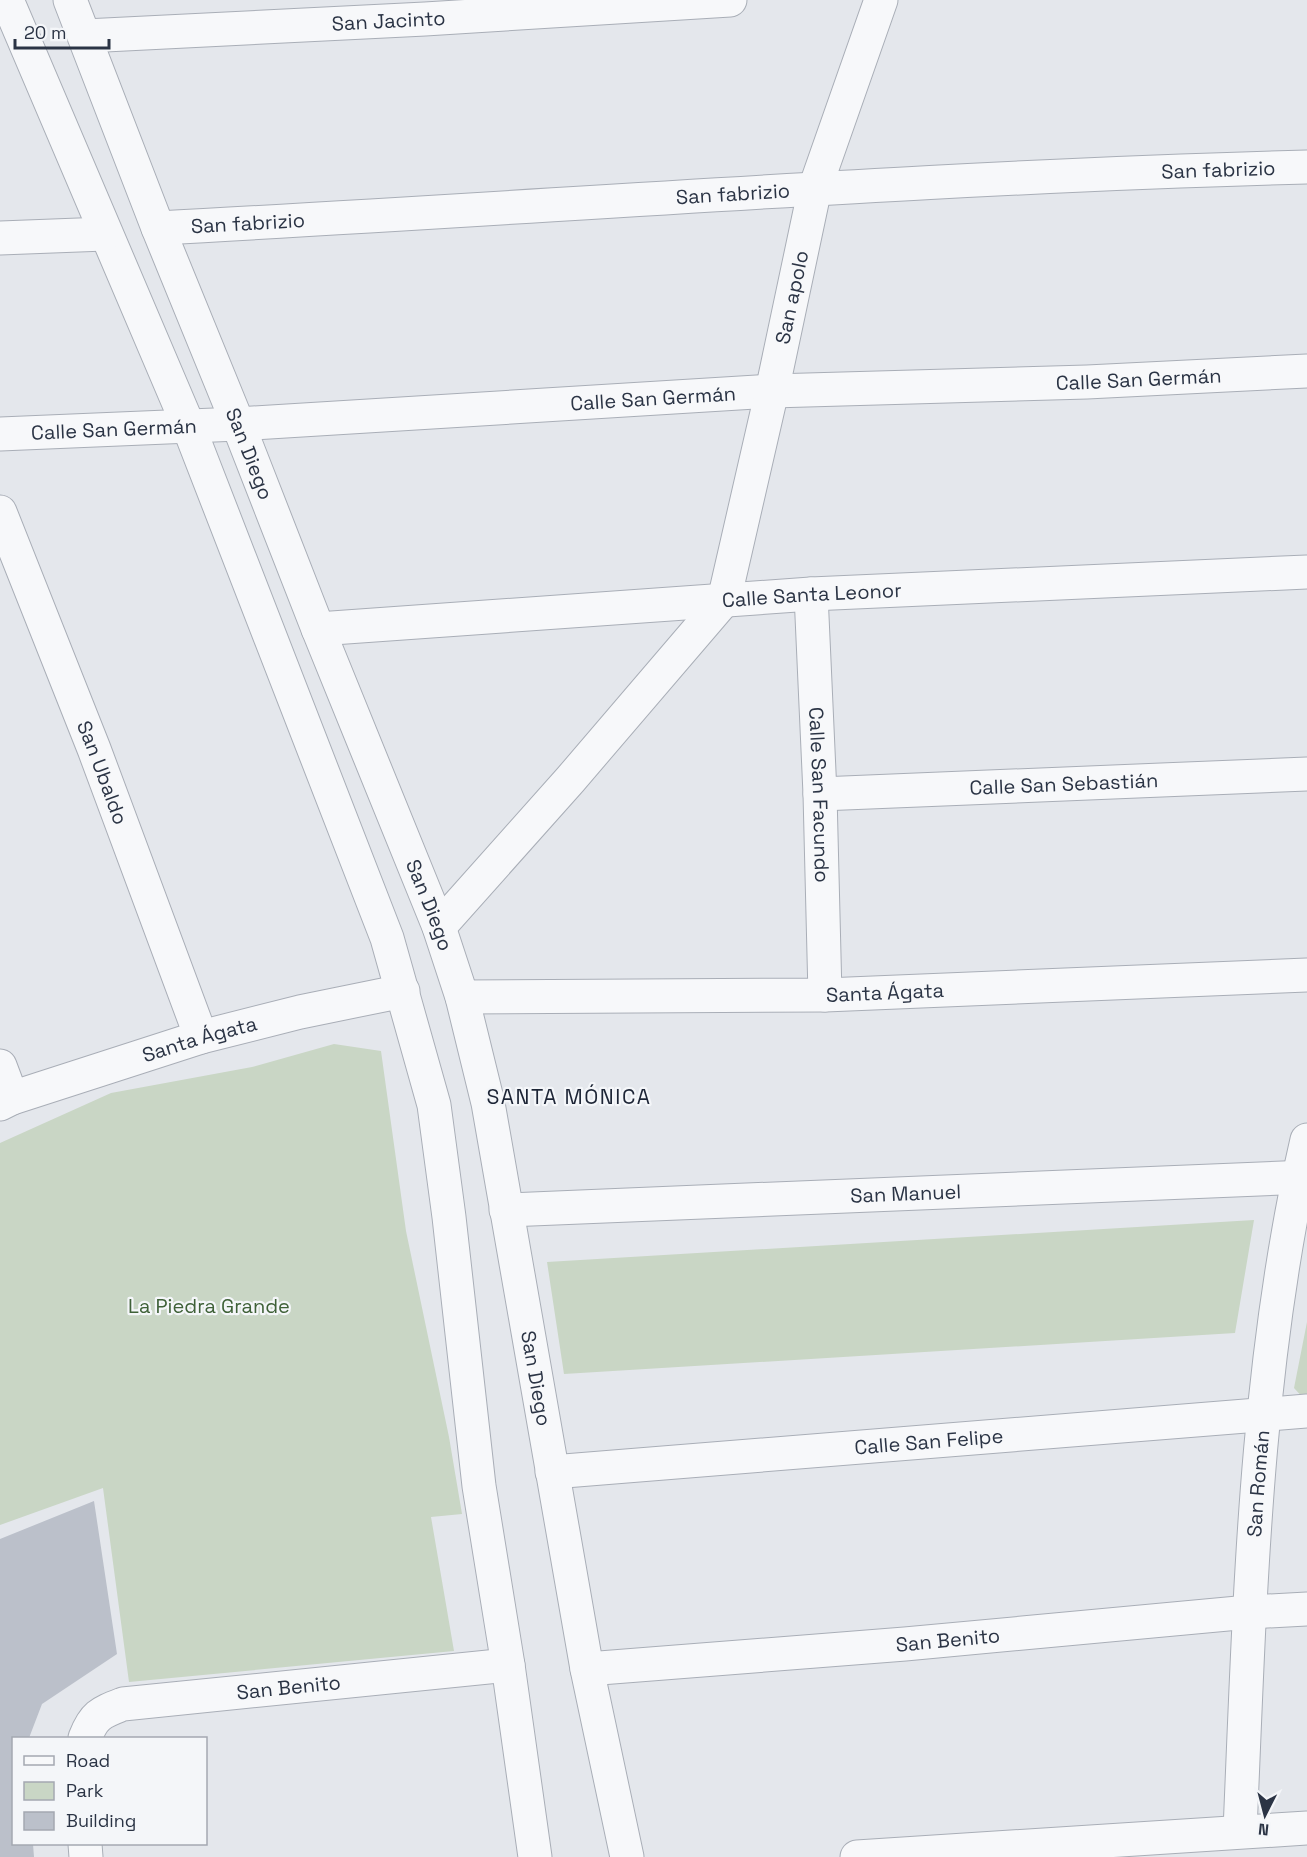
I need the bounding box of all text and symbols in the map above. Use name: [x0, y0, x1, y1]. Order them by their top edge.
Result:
street label: San Jacinto: [331, 5, 446, 37]
scale bar: [15, 12, 110, 50]
text: 20 m: [24, 21, 67, 44]
street label: San fabrizio: [1161, 155, 1276, 185]
street label: San fabrizio: [675, 177, 791, 210]
street label: San fabrizio: [190, 207, 306, 239]
street label: San apolo: [769, 248, 814, 347]
street label: Calle San Germán: [1055, 362, 1222, 396]
street label: Calle San Germán: [569, 380, 737, 416]
street label: San Diego: [220, 404, 279, 503]
street label: Calle San Germán: [30, 413, 197, 446]
street label: Calle Santa Leonor: [721, 577, 902, 613]
street label: Calle San Facundo: [803, 706, 835, 883]
street label: San Ubaldo: [71, 717, 134, 828]
street label: Calle San Sebastián: [969, 767, 1159, 801]
street label: San Diego: [400, 855, 459, 954]
street label: Santa Ágata: [825, 977, 945, 1008]
street label: Santa Ágata: [139, 1010, 260, 1068]
district label: SANTA MÓNICA: [487, 1083, 651, 1110]
street label: San Manuel: [850, 1178, 962, 1209]
park label: La Piedra Grande: [128, 1293, 290, 1319]
street label: San Diego: [515, 1328, 557, 1428]
street label: Calle San Felipe: [853, 1423, 1004, 1461]
street label: San Román: [1241, 1429, 1275, 1538]
street label: San Benito: [895, 1622, 1001, 1658]
street label: San Benito: [235, 1669, 342, 1705]
legend: [12, 1737, 207, 1845]
text: Road: [66, 1749, 110, 1772]
text: Park: [66, 1779, 104, 1802]
north arrow: [1235, 1785, 1295, 1845]
text: Building: [66, 1809, 136, 1832]
text: N: [1257, 1818, 1270, 1840]

